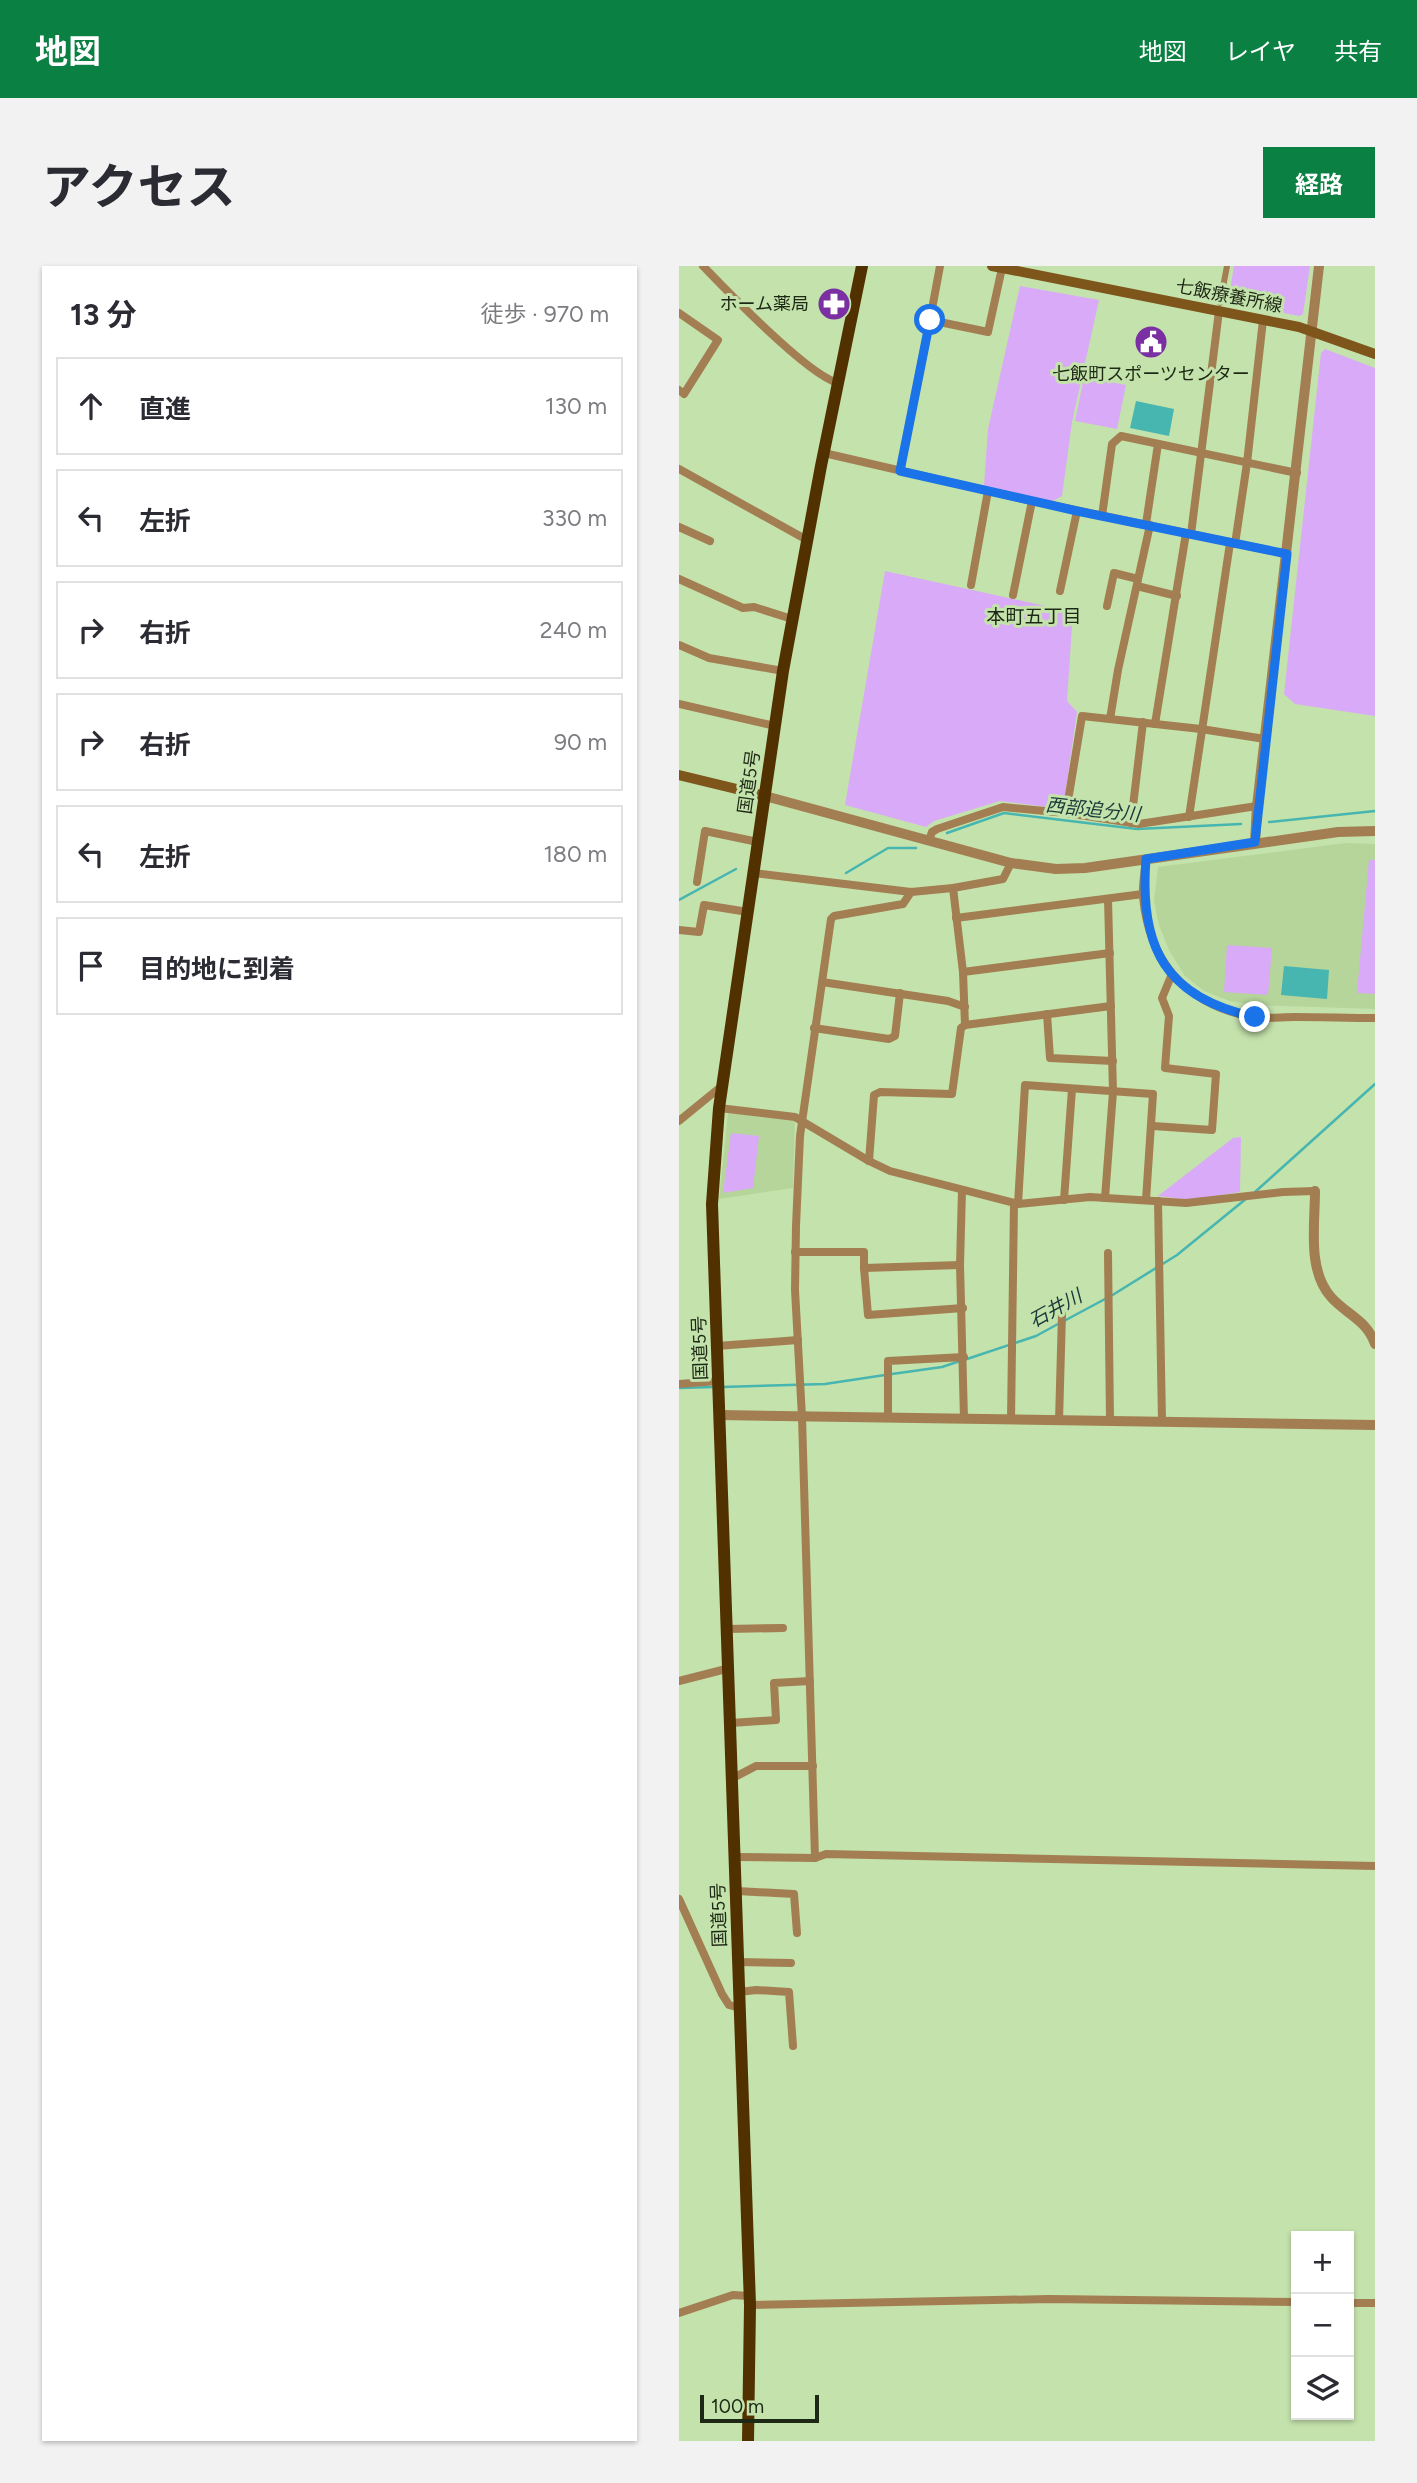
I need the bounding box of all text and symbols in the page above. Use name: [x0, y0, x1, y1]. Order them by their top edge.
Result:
text: 地図: [35, 32, 101, 71]
text: 地図: [1139, 37, 1187, 66]
text: レイヤ: [1225, 37, 1296, 66]
text: 共有: [1334, 37, 1382, 66]
button: 経路: [1263, 147, 1375, 218]
text: アクセス: [42, 157, 236, 216]
street label: 七飯療養所線: [1174, 275, 1284, 317]
pharmacy icon: ホーム薬局: [815, 285, 853, 323]
place label: ホーム薬局: [720, 293, 809, 315]
text: 13 分: [70, 296, 136, 333]
text: 徒歩 · 970 m: [480, 300, 609, 328]
route start: [914, 304, 945, 335]
public building icon: 七飯町スポーツセンター: [1132, 323, 1170, 361]
place label: 七飯町スポーツセンター: [1052, 363, 1250, 385]
icon: ahead: [72, 387, 110, 425]
text: 130 m: [545, 392, 607, 420]
text: 直進: [139, 393, 191, 425]
icon: left: [72, 499, 110, 537]
text: 330 m: [542, 504, 607, 532]
text: 左折: [139, 505, 191, 537]
district label: 本町五丁目: [986, 605, 1082, 628]
icon: right: [72, 611, 110, 649]
text: 240 m: [540, 616, 607, 644]
text: 右折: [139, 617, 191, 649]
icon: right: [72, 723, 110, 761]
text: 90 m: [554, 728, 607, 756]
text: 右折: [139, 729, 191, 761]
street label: 国道5号: [734, 749, 764, 815]
water label: 西部追分川: [1044, 793, 1143, 826]
icon: left: [72, 835, 110, 873]
text: 180 m: [543, 840, 607, 868]
text: 左折: [139, 841, 191, 873]
icon: arrive: [72, 947, 110, 985]
text: 目的地に到着: [139, 953, 295, 985]
route end: [1239, 1001, 1270, 1032]
water label: 石井川: [1025, 1284, 1087, 1332]
street label: 国道5号: [688, 1315, 712, 1381]
street label: 国道5号: [707, 1882, 731, 1948]
map controls: [1291, 2231, 1354, 2420]
button: +: [1291, 2231, 1354, 2294]
button: −: [1291, 2294, 1354, 2357]
button: layers: [1291, 2357, 1354, 2420]
scale bar: [700, 2392, 819, 2424]
text: 100 m: [711, 2395, 764, 2418]

